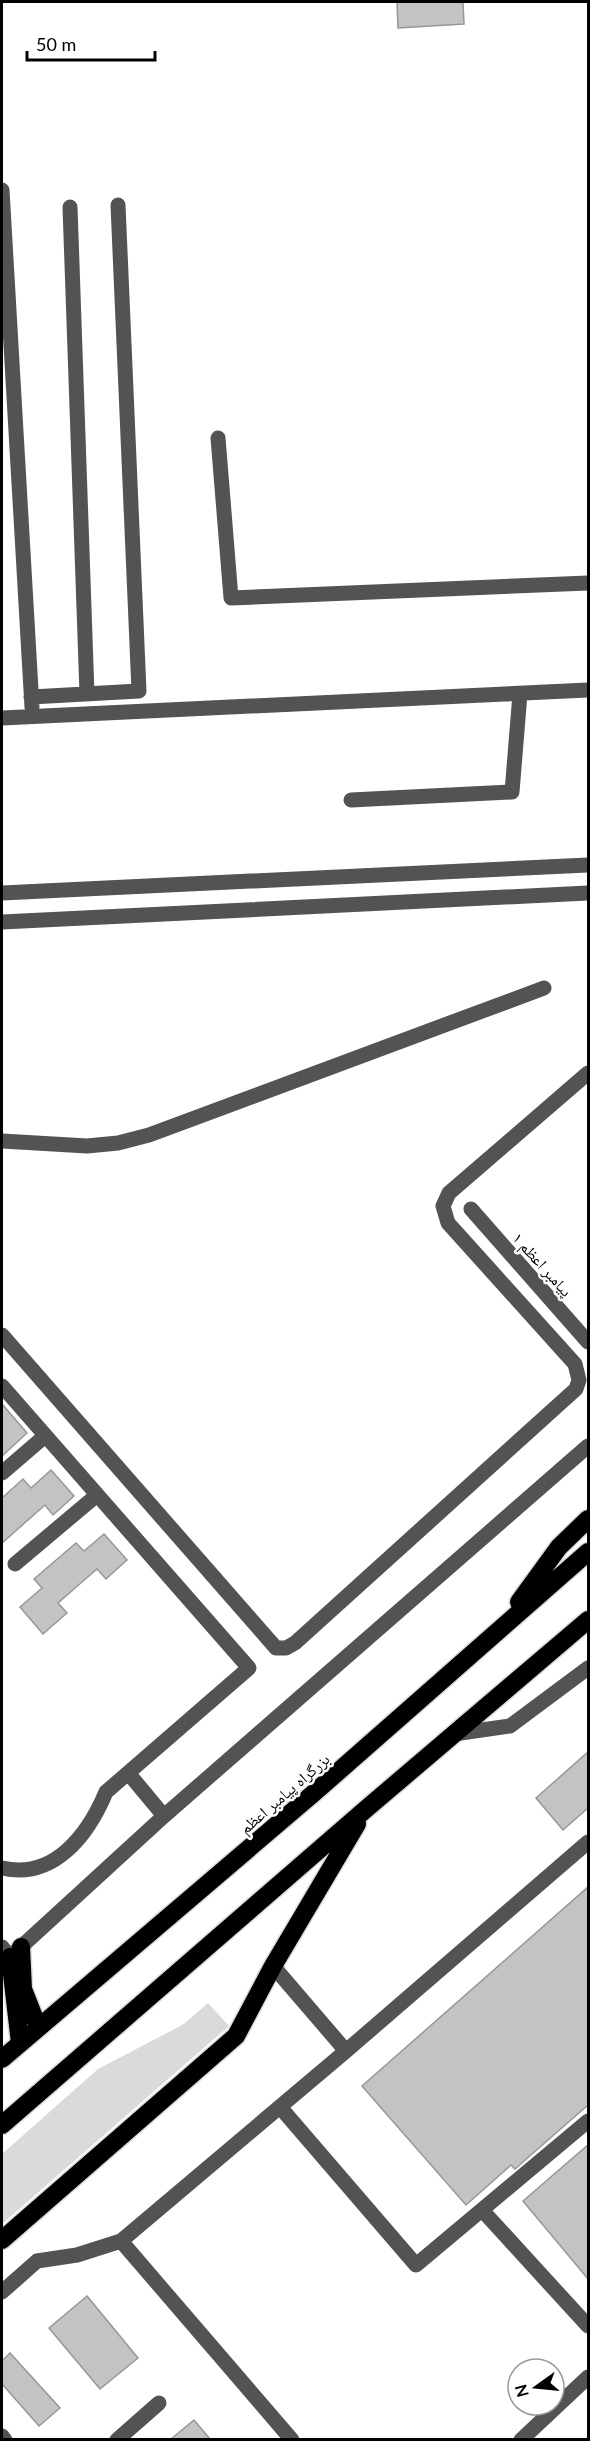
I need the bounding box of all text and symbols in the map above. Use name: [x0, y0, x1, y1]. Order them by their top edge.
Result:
scale bar: [27, 24, 154, 62]
text: 50 m: [36, 33, 76, 55]
street label: پیامبر اعظم ۱: [508, 1228, 577, 1301]
street label: بزرگراه پیامبر اعظم: [235, 1749, 334, 1839]
north arrow: [506, 2357, 566, 2417]
text: N: [510, 2383, 532, 2399]

